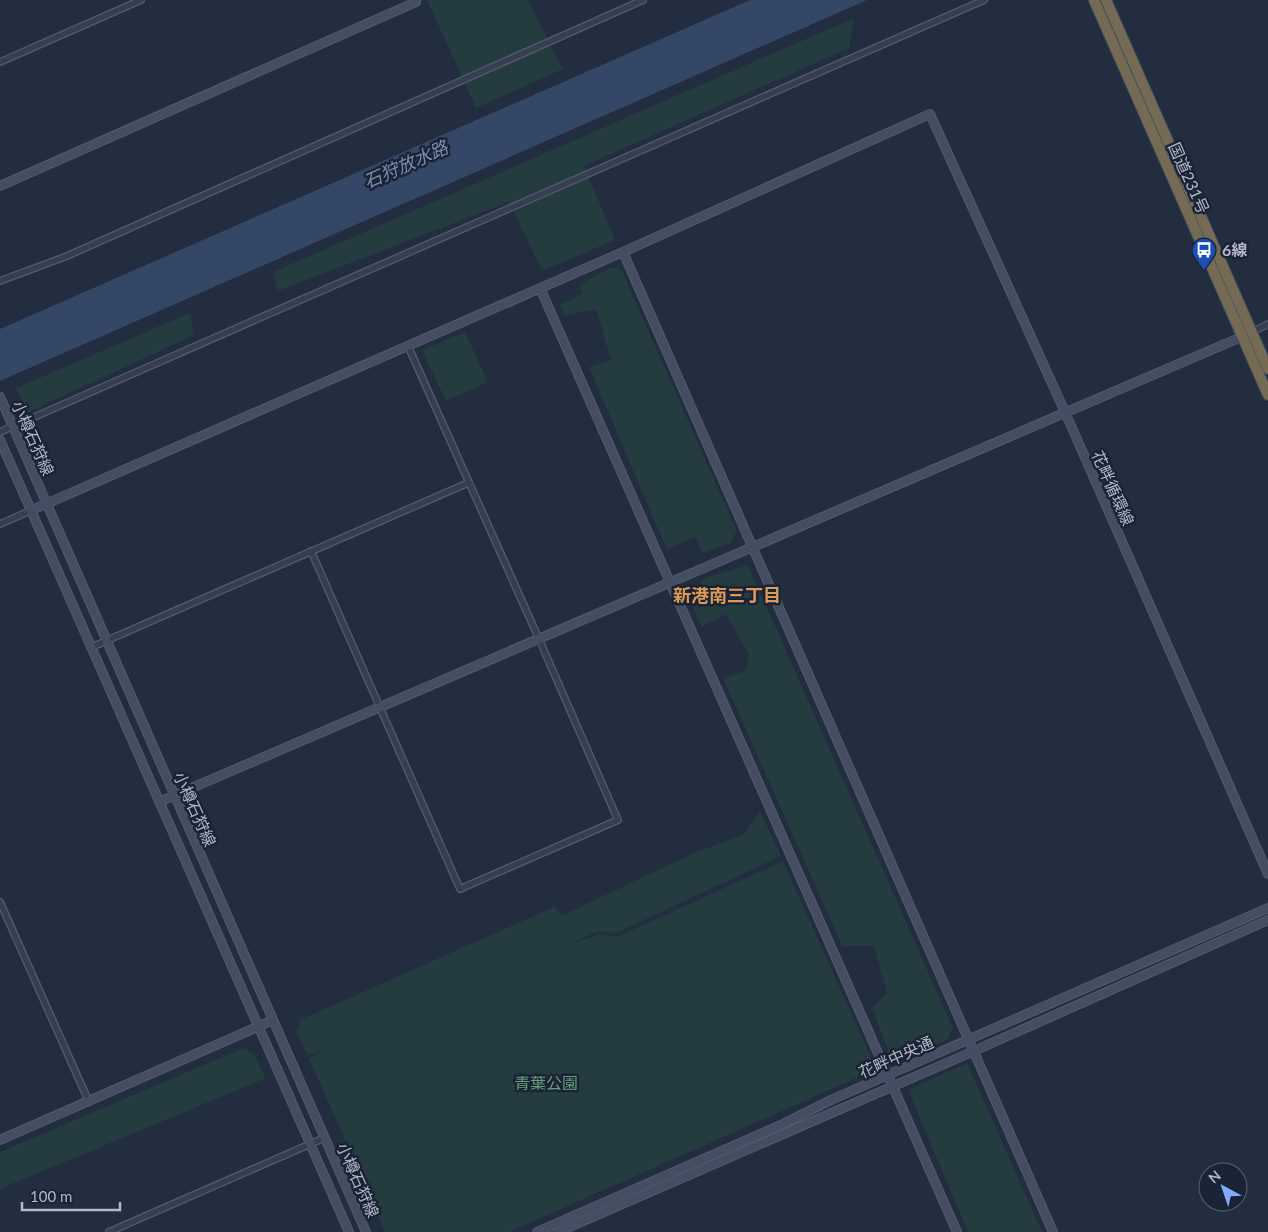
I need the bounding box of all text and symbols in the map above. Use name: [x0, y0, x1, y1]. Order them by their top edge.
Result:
water label: 石狩放水路: [360, 135, 453, 192]
street label: 国道231号: [1165, 139, 1214, 216]
bus stop icon: 6線: [1191, 237, 1217, 271]
place label: 6線: [1222, 240, 1247, 259]
street label: 小樽石狩線: [9, 397, 58, 478]
street label: 花畔循環線: [1089, 447, 1138, 528]
district label: 新港南三丁目: [673, 584, 781, 606]
street label: 小樽石狩線: [171, 768, 220, 849]
street label: 花畔中央通: [855, 1032, 936, 1081]
park label: 青葉公園: [514, 1073, 578, 1092]
street label: 小樽石狩線: [334, 1139, 383, 1220]
north arrow: [1198, 1162, 1248, 1212]
text: N: [1205, 1167, 1224, 1187]
scale bar: [22, 1180, 120, 1212]
text: 100 m: [30, 1187, 72, 1205]

